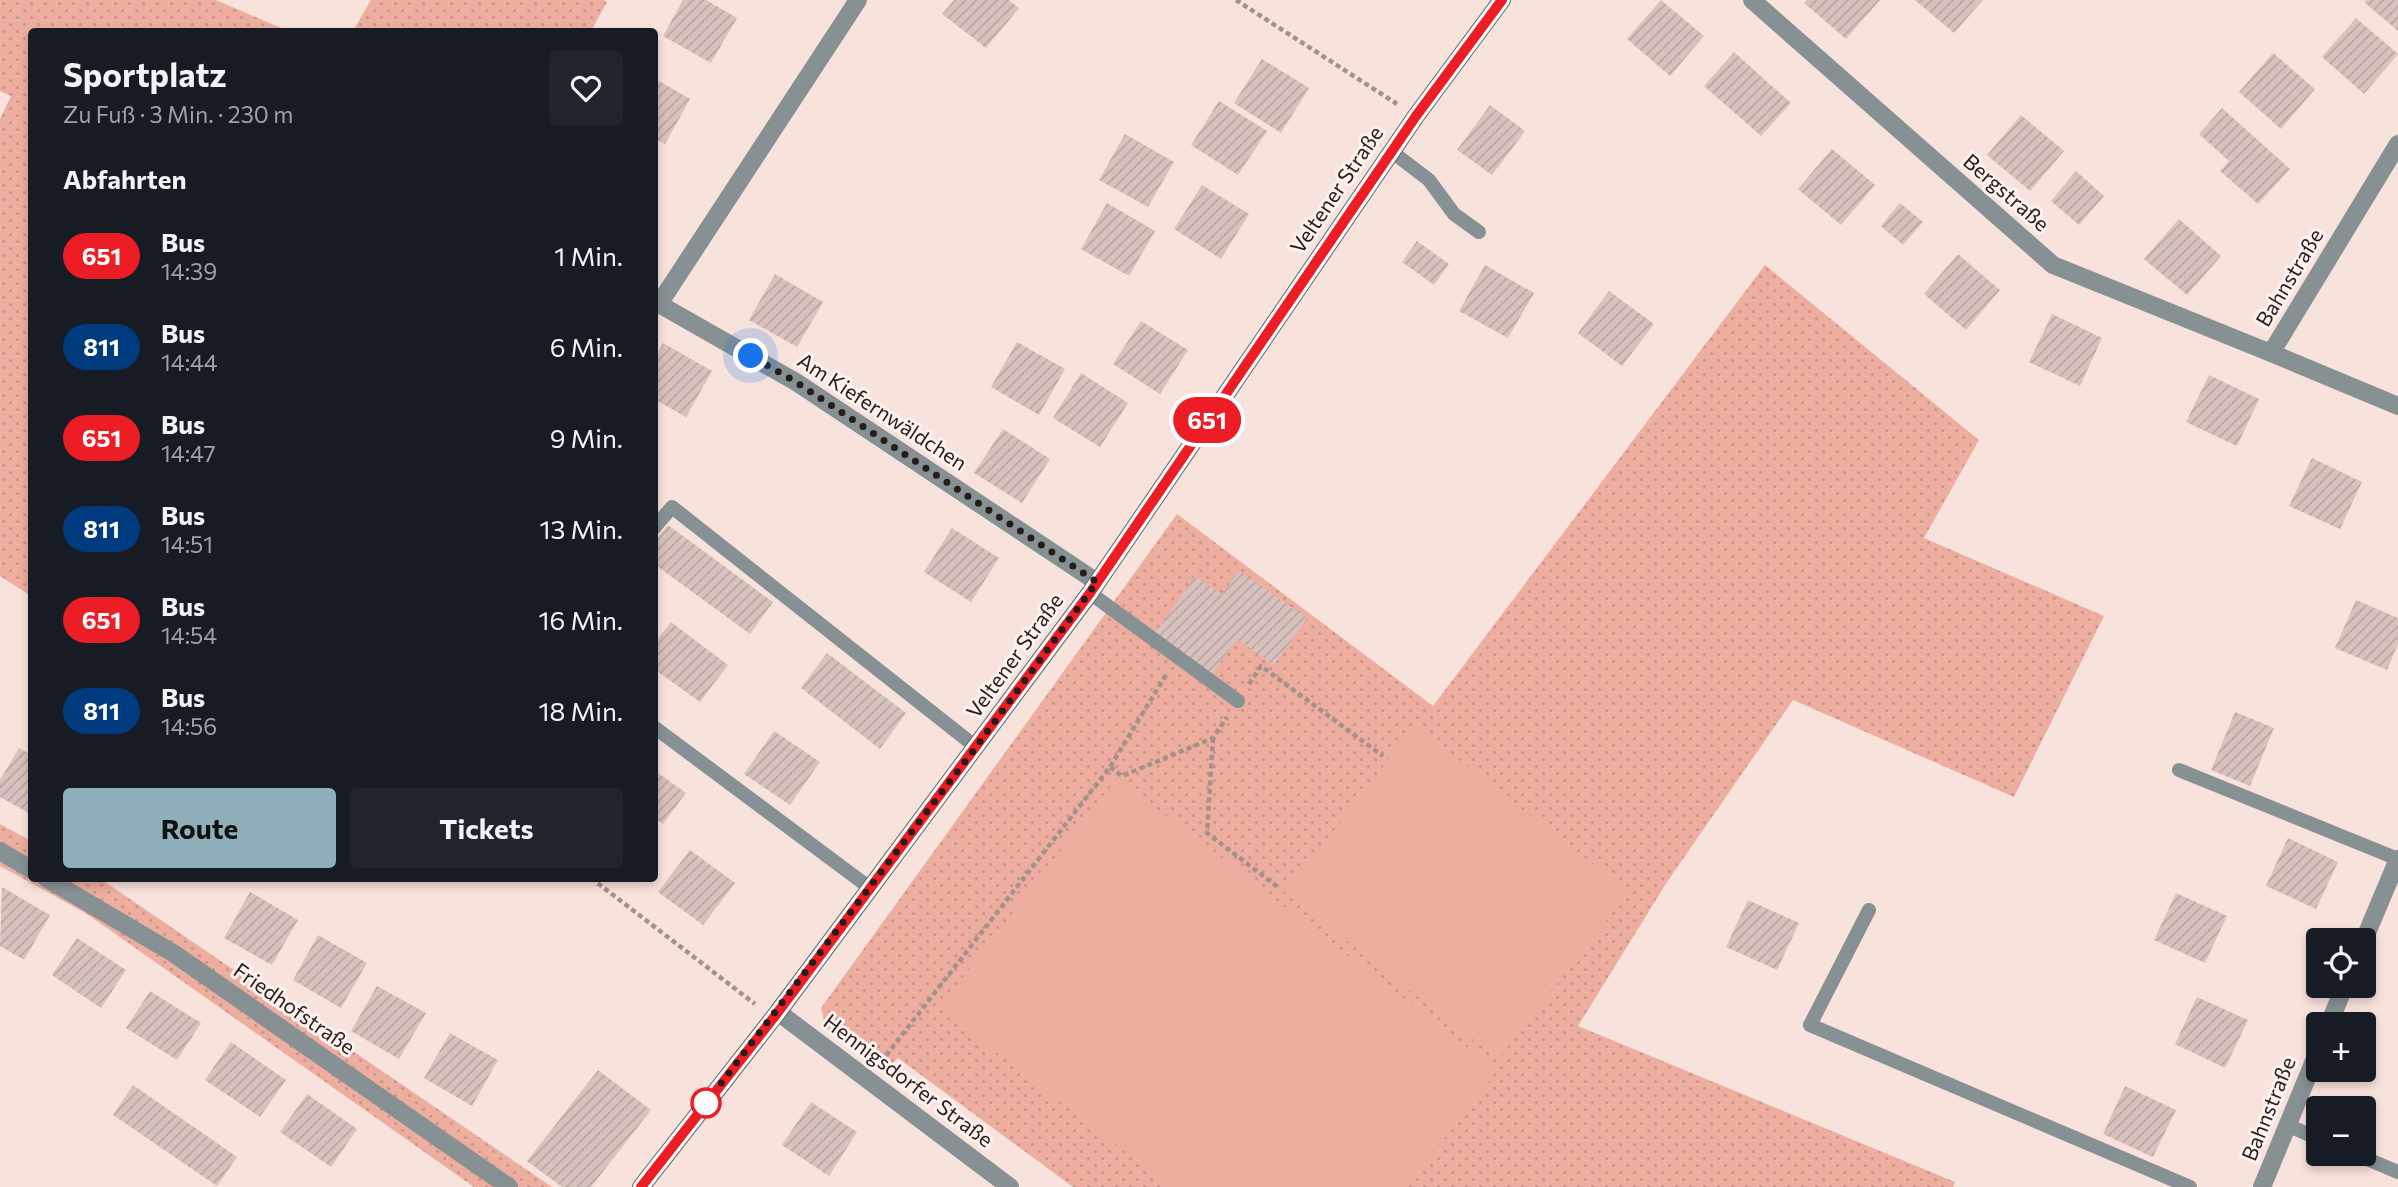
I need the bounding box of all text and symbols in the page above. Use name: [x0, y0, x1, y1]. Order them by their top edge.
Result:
button: heart: [549, 51, 623, 125]
text: Sportplatz: [63, 53, 227, 94]
text: Zu Fuß · 3 Min. · 230 m: [63, 100, 293, 128]
street label: Veltener Straße: [1284, 121, 1388, 258]
street label: Bergstraße: [1959, 148, 2055, 236]
text: Abfahrten: [63, 163, 186, 194]
street label: Bahnstraße: [2250, 224, 2328, 331]
text: Bus: [161, 226, 205, 257]
text: 1 Min.: [554, 240, 623, 271]
text: 651: [82, 241, 121, 270]
text: 14:39: [161, 257, 217, 285]
text: Bus: [161, 317, 205, 348]
text: 6 Min.: [550, 331, 623, 362]
text: 811: [83, 332, 120, 361]
your location: [733, 338, 768, 373]
street label: Am Kiefernwäldchen: [793, 347, 972, 475]
text: 14:44: [161, 348, 218, 376]
line badge: 651: [1167, 397, 1247, 443]
text: 651: [1187, 405, 1227, 434]
text: Bus: [161, 408, 205, 439]
text: 9 Min.: [550, 422, 623, 453]
text: 651: [82, 423, 121, 452]
text: 14:47: [161, 439, 216, 467]
text: Bus: [161, 499, 205, 530]
text: 13 Min.: [539, 513, 623, 544]
text: 811: [83, 514, 120, 543]
text: 14:51: [161, 530, 213, 558]
street label: Veltener Straße: [960, 588, 1067, 722]
text: Bus: [161, 590, 205, 621]
text: 16 Min.: [539, 604, 623, 635]
text: 651: [82, 605, 121, 634]
text: 14:54: [161, 621, 217, 649]
text: Bus: [161, 681, 205, 712]
text: 18 Min.: [539, 695, 623, 726]
text: 811: [83, 696, 120, 725]
text: 14:56: [161, 712, 217, 740]
button: Route: [63, 788, 336, 868]
button: Tickets: [350, 788, 623, 868]
map controls: [2306, 928, 2376, 1166]
button: locate: [2306, 928, 2376, 998]
street label: Friedhofstraße: [229, 957, 360, 1059]
street label: Hennigsdorfer Straße: [819, 1008, 998, 1152]
button: +: [2306, 1012, 2376, 1082]
street label: Bahnstraße: [2235, 1053, 2300, 1164]
unlabelled marker: [691, 1088, 721, 1118]
button: −: [2306, 1096, 2376, 1166]

